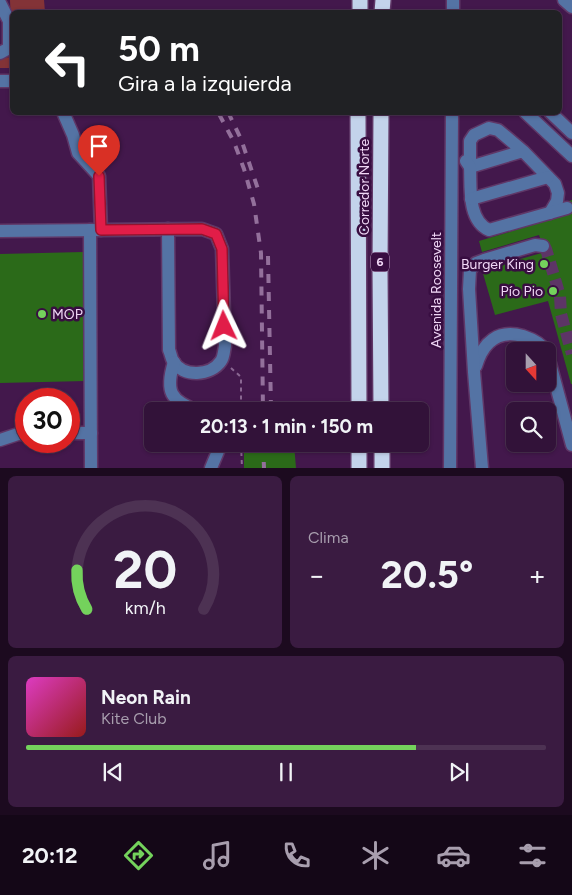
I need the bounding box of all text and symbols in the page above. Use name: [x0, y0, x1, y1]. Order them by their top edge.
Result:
text: 50 m: [118, 28, 200, 70]
icon: left: [35, 30, 100, 95]
text: Gira a la izquierda: [118, 70, 292, 97]
pin: [78, 125, 120, 176]
icon: arrive: [85, 132, 113, 160]
street label: Corredor Norte: [356, 138, 373, 235]
street label: Avenida Roosevelt: [428, 232, 445, 348]
road number: 6: [371, 252, 389, 272]
place label: Burger King: [461, 256, 534, 273]
marker: Burger King: [538, 258, 550, 270]
place label: Pío Pio: [501, 283, 543, 300]
marker: Pío Pio: [547, 285, 559, 297]
position arrow: [197, 299, 249, 351]
place label: MOP: [52, 306, 83, 323]
marker: MOP: [36, 308, 48, 320]
north arrow: [506, 342, 556, 392]
map controls: [506, 342, 556, 452]
speed limit sign: 30: [15, 388, 80, 453]
button: search: [506, 402, 556, 452]
text: 20:13 · 1 min · 150 m: [200, 415, 373, 438]
text: Clima: [308, 528, 349, 547]
text: 20: [113, 539, 177, 601]
text: 20.5°: [381, 552, 473, 598]
text: −: [308, 558, 325, 592]
text: +: [529, 558, 546, 592]
text: km/h: [125, 597, 165, 618]
text: Neon Rain: [101, 686, 191, 709]
text: Kite Club: [101, 709, 167, 728]
icon: previous: [99, 758, 127, 786]
icon: pause: [272, 758, 300, 786]
icon: next: [445, 758, 473, 786]
icon: directions: [121, 838, 156, 873]
icon: music: [200, 838, 235, 873]
icon: phone: [279, 838, 314, 873]
icon: climate: [358, 838, 393, 873]
icon: car: [436, 838, 471, 873]
icon: filters: [515, 838, 550, 873]
text: 20:12: [22, 842, 78, 869]

